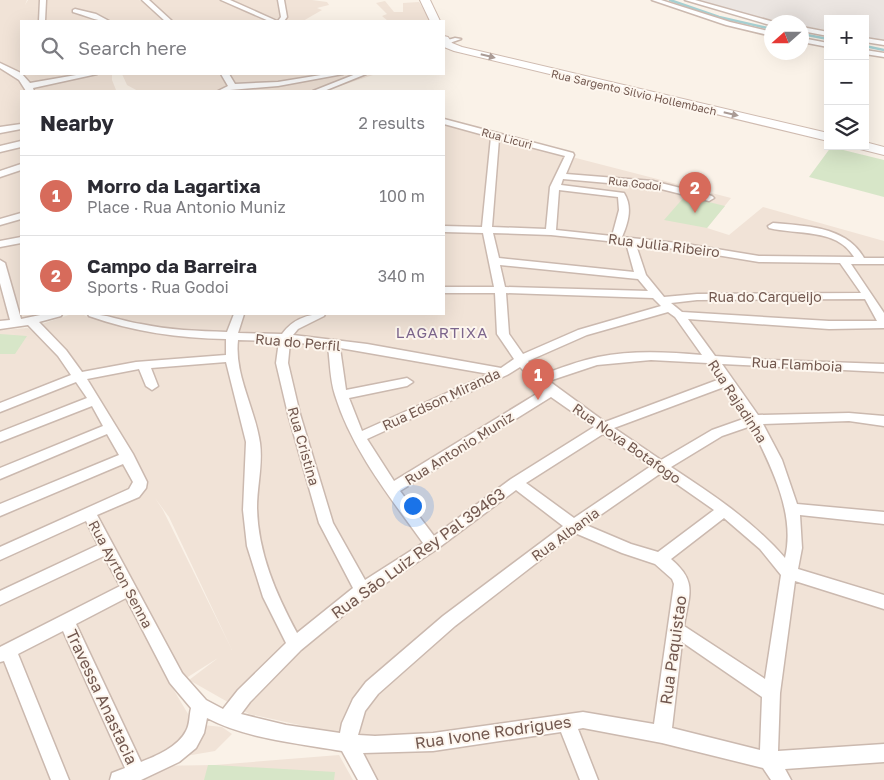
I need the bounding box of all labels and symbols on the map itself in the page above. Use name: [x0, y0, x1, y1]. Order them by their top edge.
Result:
north arrow: [764, 15, 809, 60]
one-way arrow: [480, 52, 495, 60]
street label: Rua Sargento Silvio Hollembach: [550, 67, 718, 117]
one-way arrow: [723, 110, 738, 118]
street label: Rua Licuri: [480, 125, 534, 151]
pin: 2: [679, 172, 711, 213]
street label: Rua Godoi: [608, 173, 662, 193]
street label: Rua Julia Ribeiro: [607, 230, 721, 260]
street label: Rua do Carqueijo: [708, 288, 822, 305]
district label: LAGARTIXA: [396, 323, 488, 341]
street label: Rua do Perfil: [254, 330, 342, 354]
street label: Rua Flamboia: [751, 353, 843, 375]
street label: Rua Rajadinha: [705, 356, 771, 446]
pin: 1: [522, 359, 554, 400]
street label: Rua Edson Miranda: [379, 364, 503, 434]
street label: Rua Nova Botafogo: [570, 399, 684, 487]
street label: Rua Cristina: [285, 405, 323, 487]
street label: Rua Antonio Muniz: [401, 408, 517, 488]
street label: Rua Sāo Luiz Rey Pal 39463: [327, 483, 509, 623]
your location: [400, 493, 426, 519]
street label: Rua Albania: [528, 504, 602, 564]
street label: Rua Ayrton Senna: [85, 517, 157, 631]
street label: Rua Paquistao: [655, 594, 691, 706]
street label: Travessa Anastacia: [62, 626, 142, 768]
street label: Rua Ivone Rodrigues: [414, 711, 572, 753]

